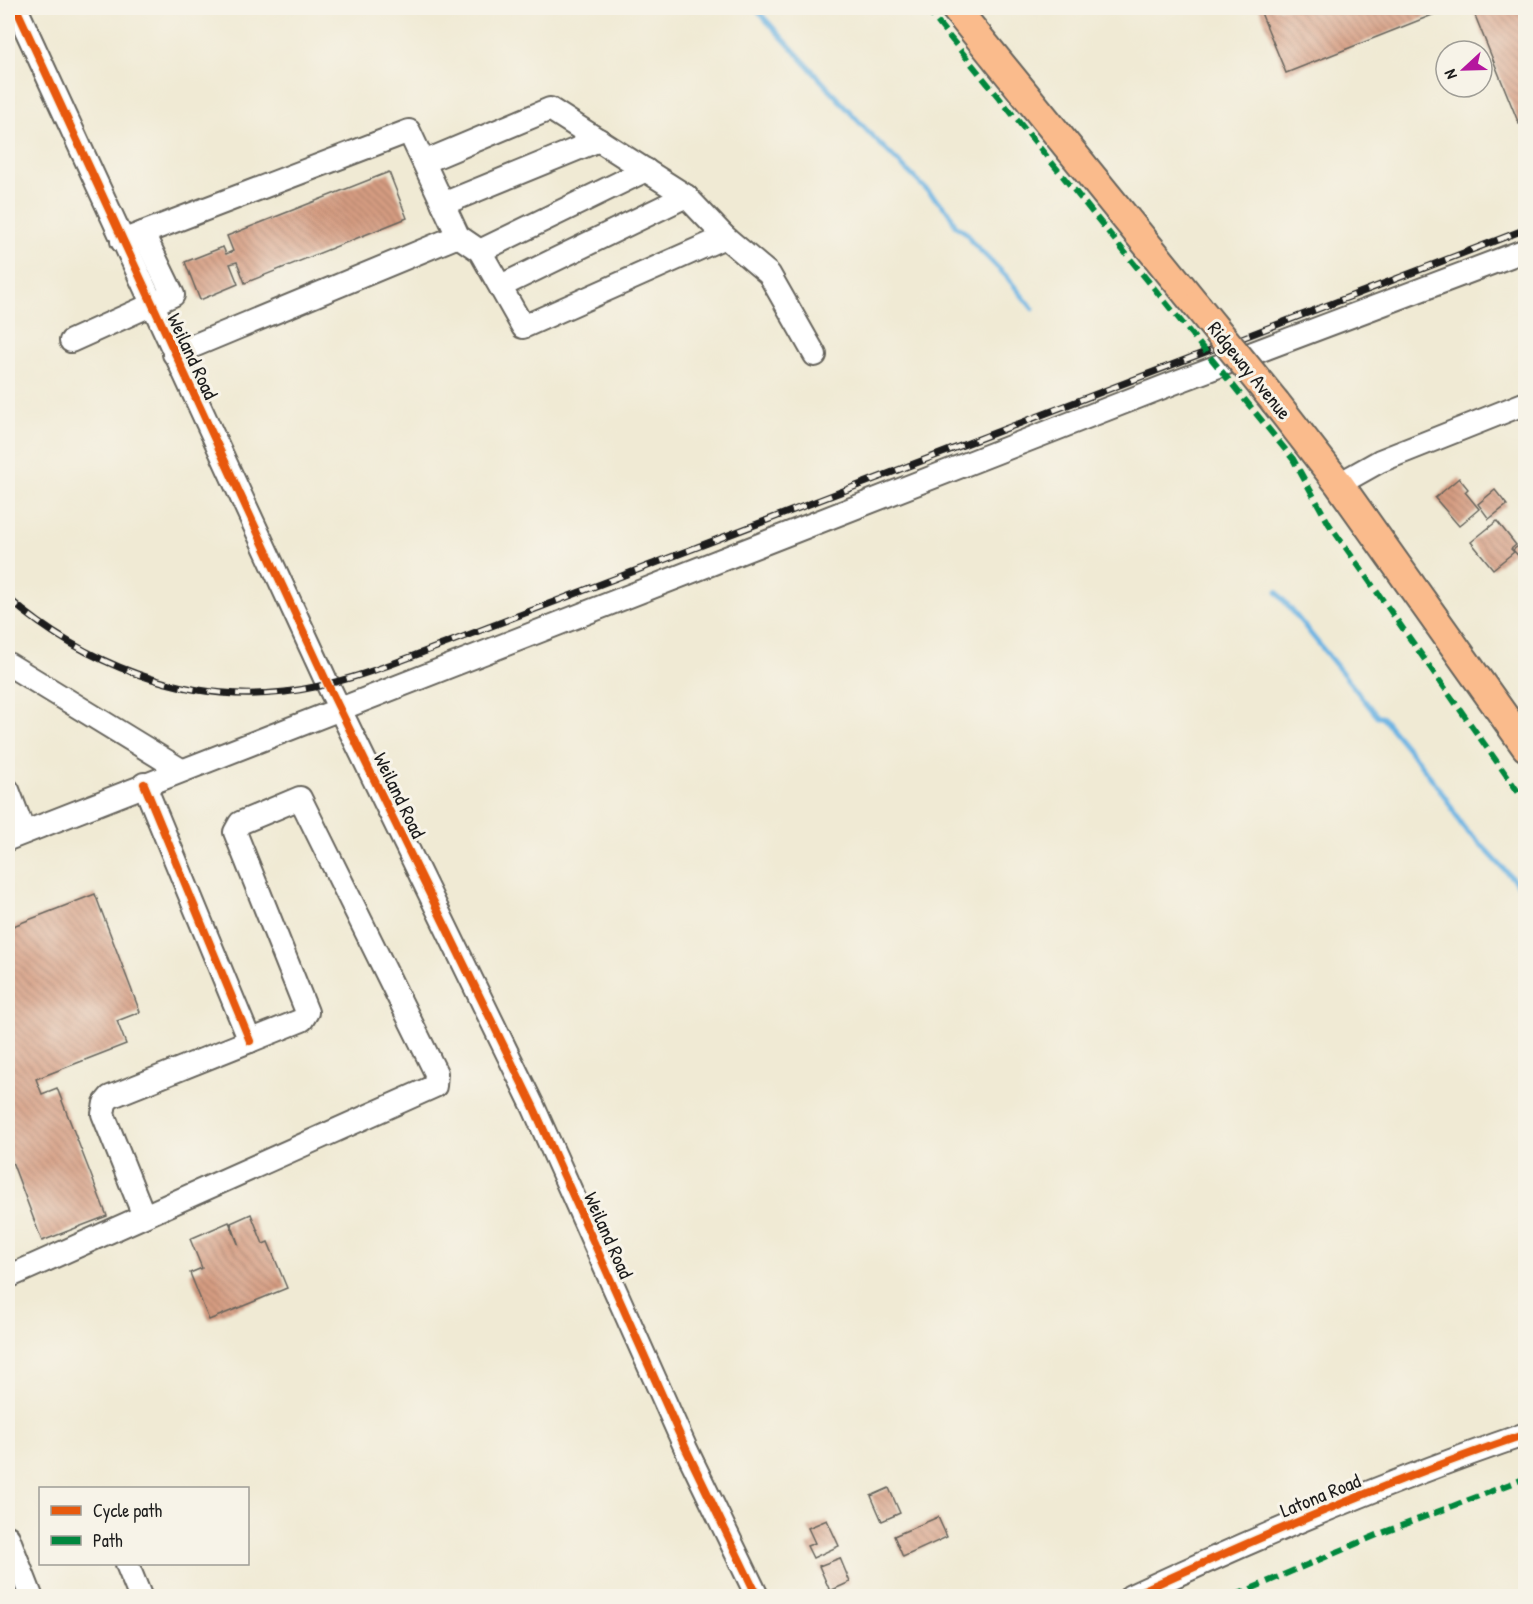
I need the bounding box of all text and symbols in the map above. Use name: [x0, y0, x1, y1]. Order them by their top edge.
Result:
north arrow: [1434, 39, 1494, 99]
text: N: [1438, 66, 1462, 83]
street label: Weiland Road: [161, 309, 225, 404]
street label: Ridgeway Avenue: [1202, 315, 1298, 425]
street label: Weiland Road: [368, 748, 432, 843]
street label: Weiland Road: [578, 1187, 640, 1283]
street label: Latona Road: [1276, 1467, 1364, 1523]
legend: [39, 1487, 249, 1565]
text: Cycle path: [93, 1498, 163, 1523]
text: Path: [93, 1528, 123, 1553]

